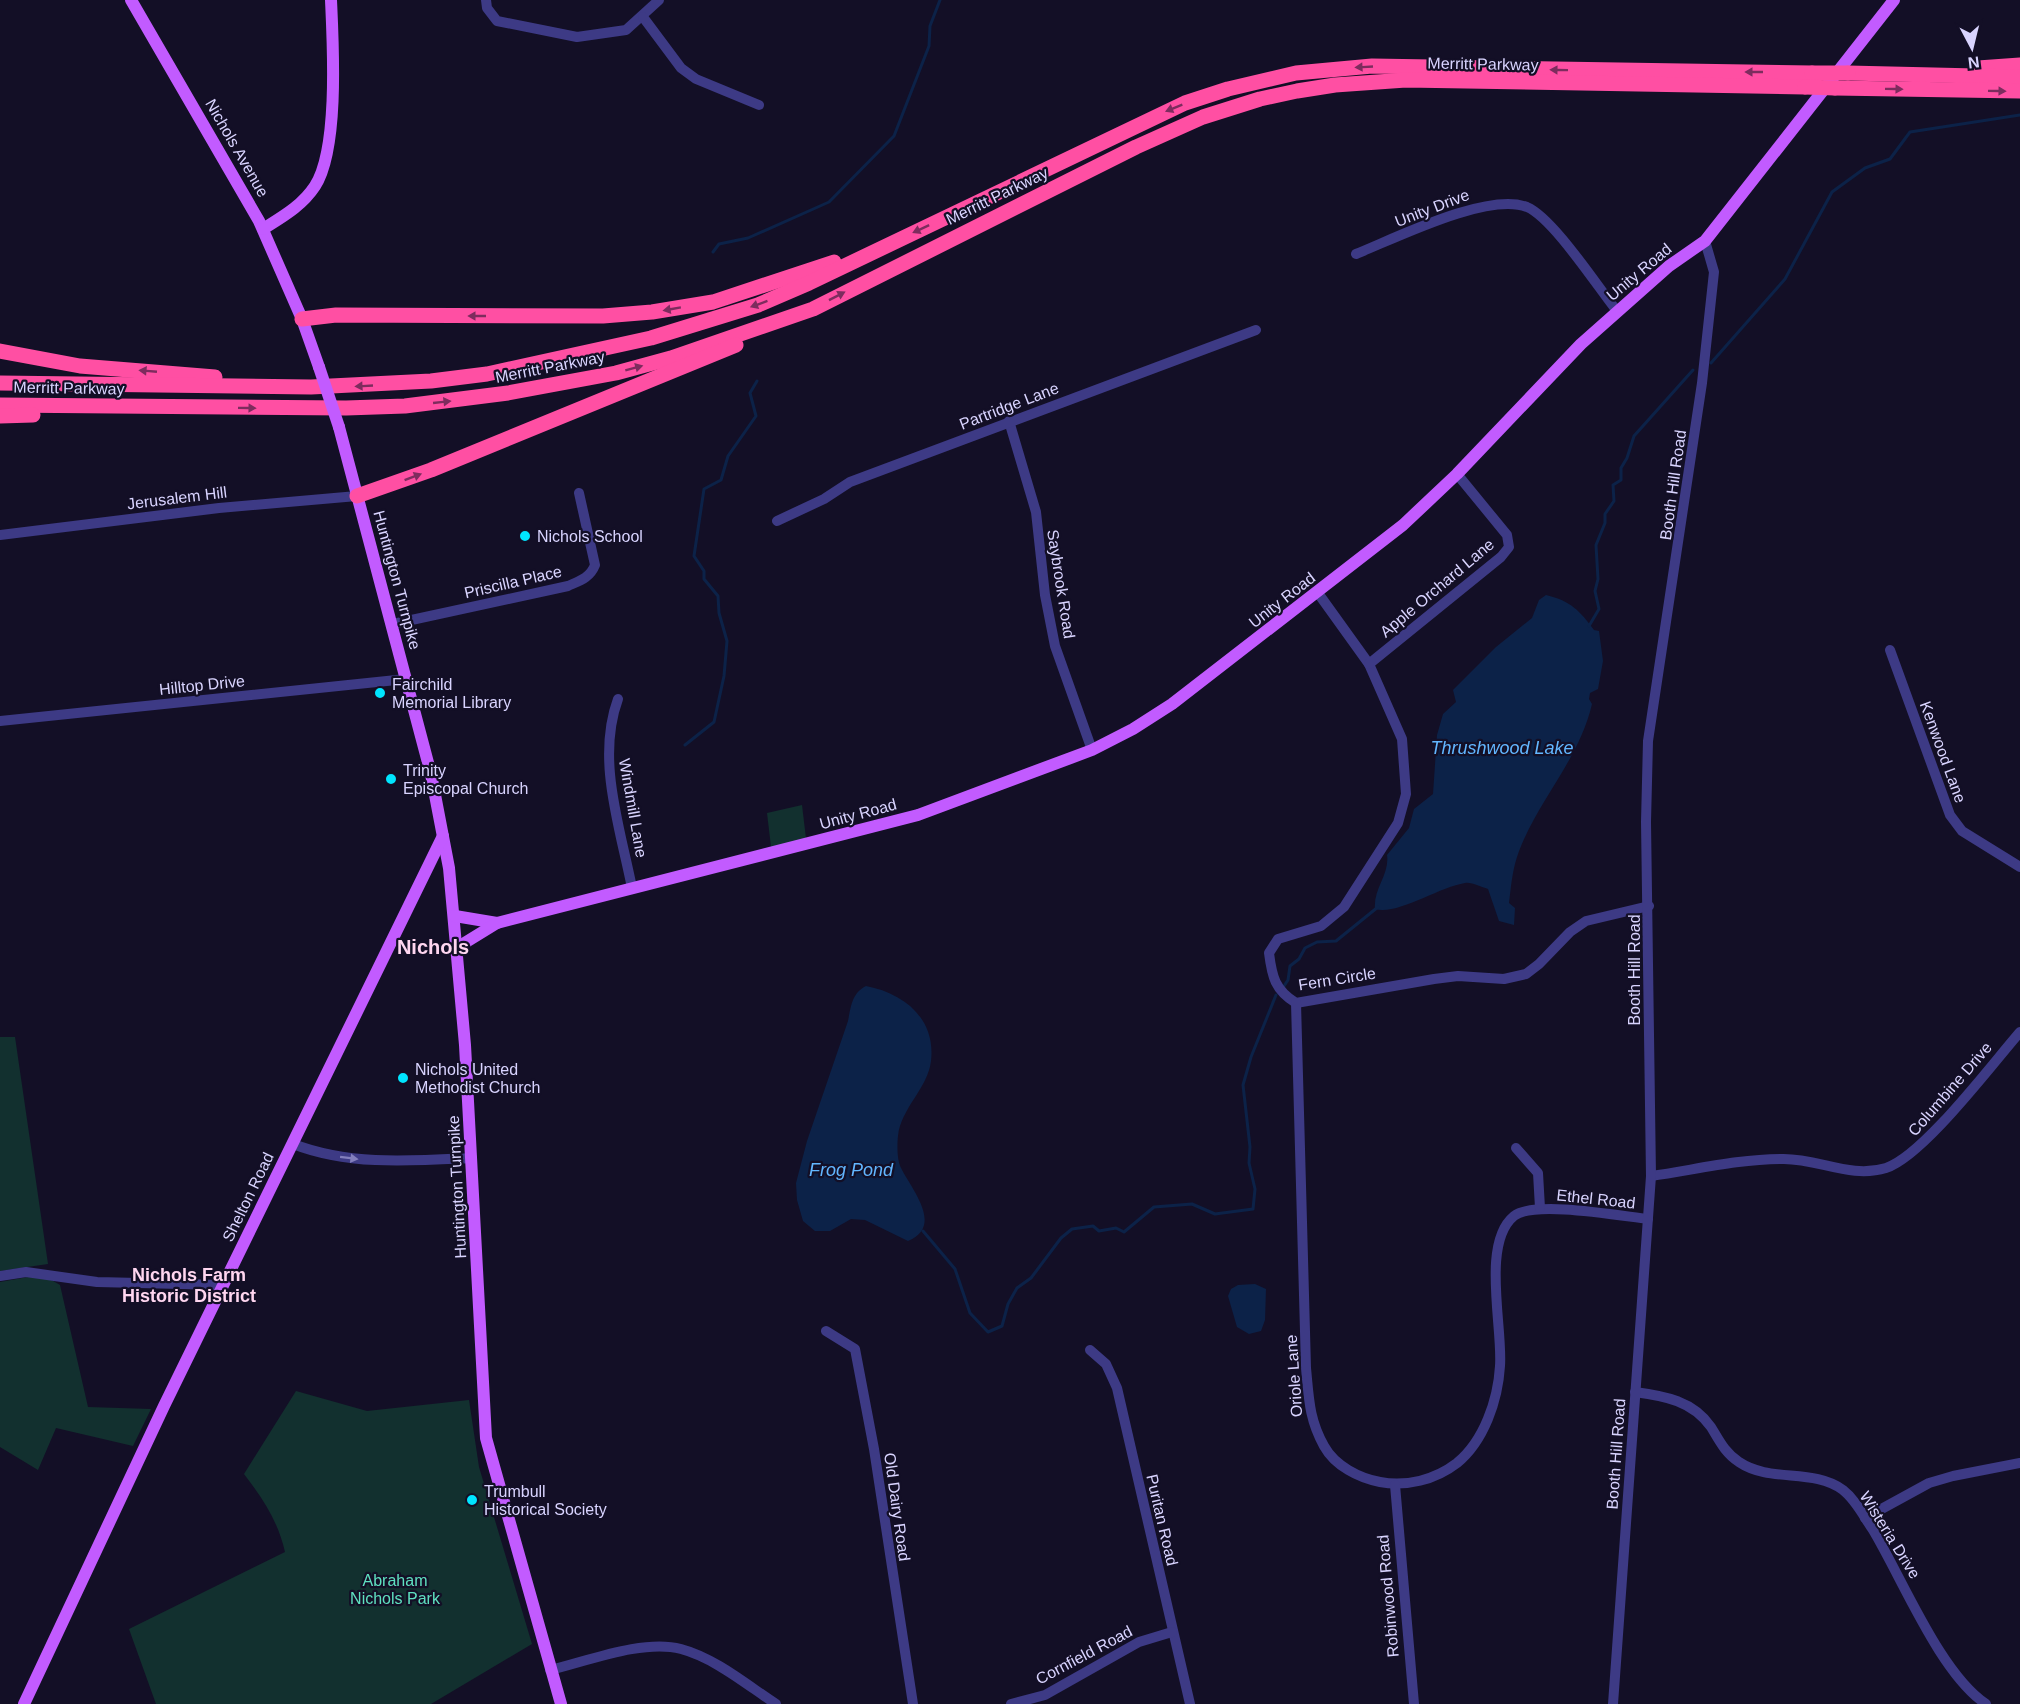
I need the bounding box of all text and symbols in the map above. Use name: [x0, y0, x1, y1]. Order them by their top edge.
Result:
north arrow: [1942, 18, 2002, 78]
text: N: [1967, 53, 1981, 72]
street label: Merritt Parkway: [1427, 55, 1539, 73]
one-way arrow: [1355, 62, 1374, 71]
one-way arrow: [1549, 65, 1568, 75]
one-way arrow: [1744, 67, 1763, 77]
one-way arrow: [1884, 84, 1903, 94]
one-way arrow: [1987, 86, 2006, 96]
street label: Nichols Avenue: [202, 96, 272, 200]
one-way arrow: [1165, 103, 1183, 113]
street label: Merritt Parkway: [943, 164, 1051, 228]
street label: Unity Drive: [1392, 186, 1472, 230]
one-way arrow: [912, 224, 929, 233]
street label: Unity Road: [1603, 240, 1675, 304]
one-way arrow: [829, 291, 846, 301]
one-way arrow: [750, 300, 768, 309]
one-way arrow: [662, 304, 681, 313]
one-way arrow: [468, 311, 487, 321]
street label: Merritt Parkway: [494, 348, 606, 386]
one-way arrow: [625, 362, 643, 372]
one-way arrow: [138, 367, 157, 376]
street label: Merritt Parkway: [13, 379, 125, 397]
street label: Partridge Lane: [957, 379, 1061, 433]
one-way arrow: [355, 381, 374, 390]
one-way arrow: [433, 397, 452, 407]
one-way arrow: [238, 403, 257, 412]
street label: Booth Hill Road: [1657, 429, 1689, 541]
one-way arrow: [404, 472, 422, 482]
street label: Jerusalem Hill: [126, 483, 228, 513]
street label: Huntington Turnpike: [370, 509, 424, 651]
place label: Nichols School: [537, 528, 643, 545]
street label: Saybrook Road: [1044, 528, 1078, 640]
marker: Nichols School: [518, 529, 532, 543]
street label: Apple Orchard Lane: [1377, 535, 1497, 641]
street label: Priscilla Place: [463, 562, 564, 601]
street label: Unity Road: [1246, 569, 1318, 631]
street label: Hilltop Drive: [158, 672, 246, 698]
place label: Fairchild Memorial Library: [392, 676, 511, 711]
marker: Fairchild Memorial Library: [373, 686, 387, 700]
street label: Kenwood Lane: [1917, 699, 1969, 805]
water label: Thrushwood Lake: [1430, 738, 1574, 758]
street label: Windmill Lane: [616, 757, 650, 859]
place label: Trinity Episcopal Church: [403, 762, 528, 797]
marker: Trinity Episcopal Church: [384, 772, 398, 786]
street label: Unity Road: [818, 796, 898, 832]
street label: Booth Hill Road: [1626, 914, 1643, 1026]
district label: Nichols: [397, 936, 469, 958]
street label: Fern Circle: [1297, 964, 1377, 994]
street label: Columbine Drive: [1905, 1039, 1995, 1139]
place label: Nichols United Methodist Church: [415, 1061, 540, 1096]
marker: Nichols United Methodist Church: [396, 1071, 410, 1085]
street label: Huntington Turnpike: [445, 1115, 469, 1259]
street label: Shelton Road: [219, 1150, 277, 1244]
one-way arrow: [340, 1153, 359, 1162]
water label: Frog Pond: [809, 1160, 894, 1180]
street label: Ethel Road: [1556, 1186, 1636, 1212]
district label: Nichols Farm Historic District: [122, 1265, 256, 1306]
street label: Oriole Lane: [1283, 1334, 1305, 1418]
street label: Booth Hill Road: [1604, 1398, 1628, 1510]
street label: Old Dairy Road: [881, 1452, 913, 1562]
street label: Puritan Road: [1143, 1473, 1181, 1567]
place label: Trumbull Historical Society: [484, 1483, 607, 1518]
street label: Wisteria Drive: [1856, 1488, 1924, 1582]
marker: Trumbull Historical Society: [465, 1493, 479, 1507]
street label: Robinwood Road: [1374, 1534, 1402, 1658]
park label: Abraham Nichols Park: [350, 1572, 441, 1607]
street label: Cornfield Road: [1033, 1622, 1135, 1688]

